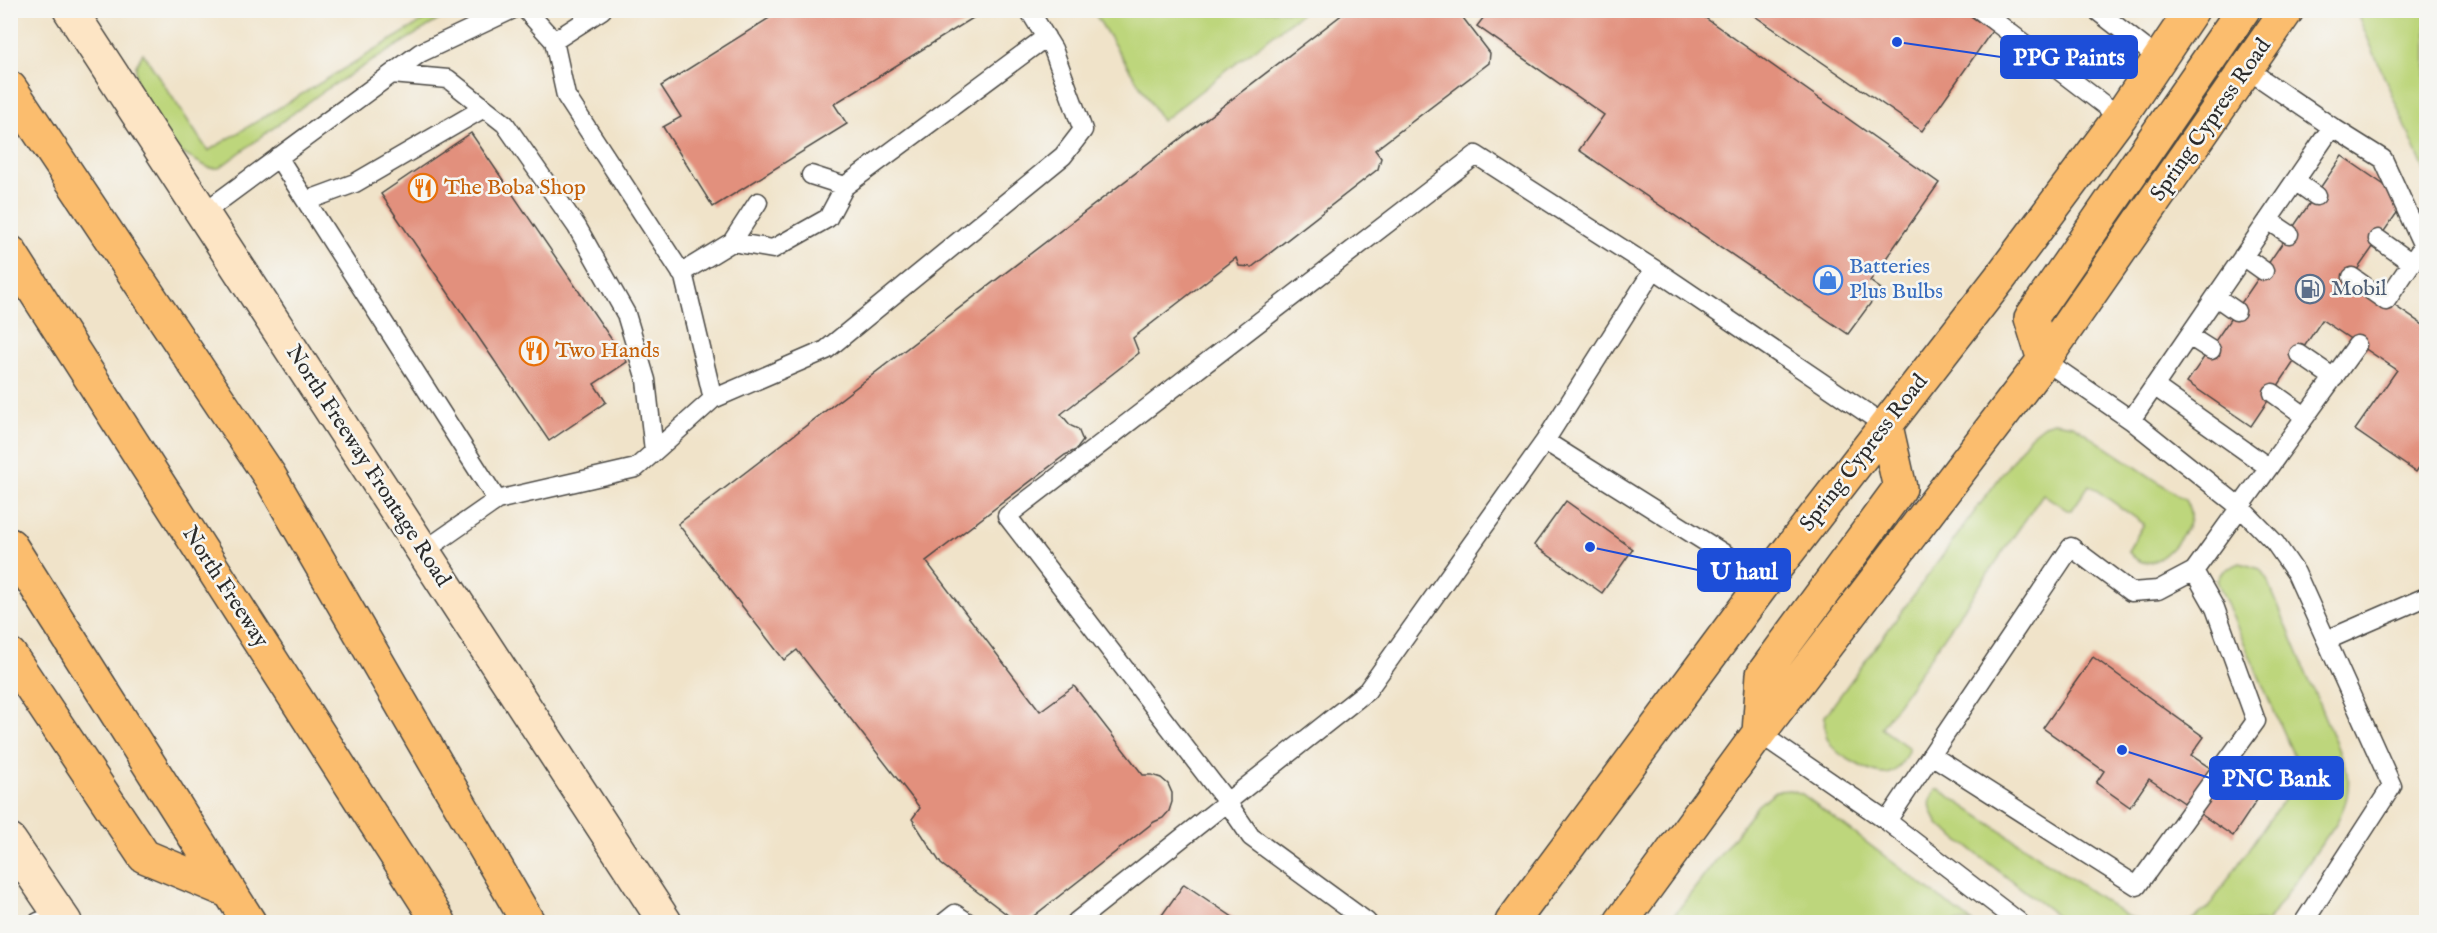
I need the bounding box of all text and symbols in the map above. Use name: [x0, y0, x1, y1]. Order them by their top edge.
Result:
street label: Spring Cypress Road: [2144, 33, 2278, 207]
callout: PPG Paints: [2001, 36, 2137, 78]
text: PPG Paints: [2013, 43, 2126, 74]
restaurant icon: The Boba Shop: [407, 172, 439, 204]
place label: The Boba Shop: [444, 174, 586, 202]
place label: Batteries Plus Bulbs: [1849, 253, 1943, 306]
shop icon: Batteries Plus Bulbs: [1812, 264, 1844, 296]
fuel station icon: Mobil: [2294, 273, 2326, 305]
place label: Mobil: [2331, 275, 2387, 303]
restaurant icon: Two Hands: [518, 335, 550, 367]
place label: Two Hands: [555, 337, 660, 365]
street label: North Freeway Frontage Road: [279, 340, 457, 592]
street label: Spring Cypress Road: [1794, 368, 1934, 537]
street label: North Freeway: [175, 521, 275, 653]
callout: U haul: [1698, 549, 1790, 591]
text: U haul: [1709, 557, 1778, 588]
callout: PNC Bank: [2210, 757, 2343, 799]
text: PNC Bank: [2222, 764, 2331, 795]

